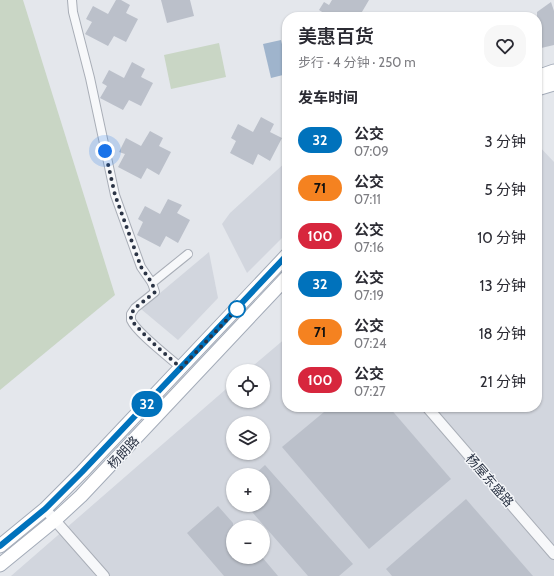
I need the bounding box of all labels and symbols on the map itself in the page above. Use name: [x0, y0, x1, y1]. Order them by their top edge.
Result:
your location: [95, 141, 115, 161]
unlabelled marker: [228, 300, 246, 318]
line badge: 32: [129, 391, 165, 417]
street label: 杨朗路: [104, 432, 142, 472]
street label: 杨屋东盛路: [463, 450, 517, 510]

